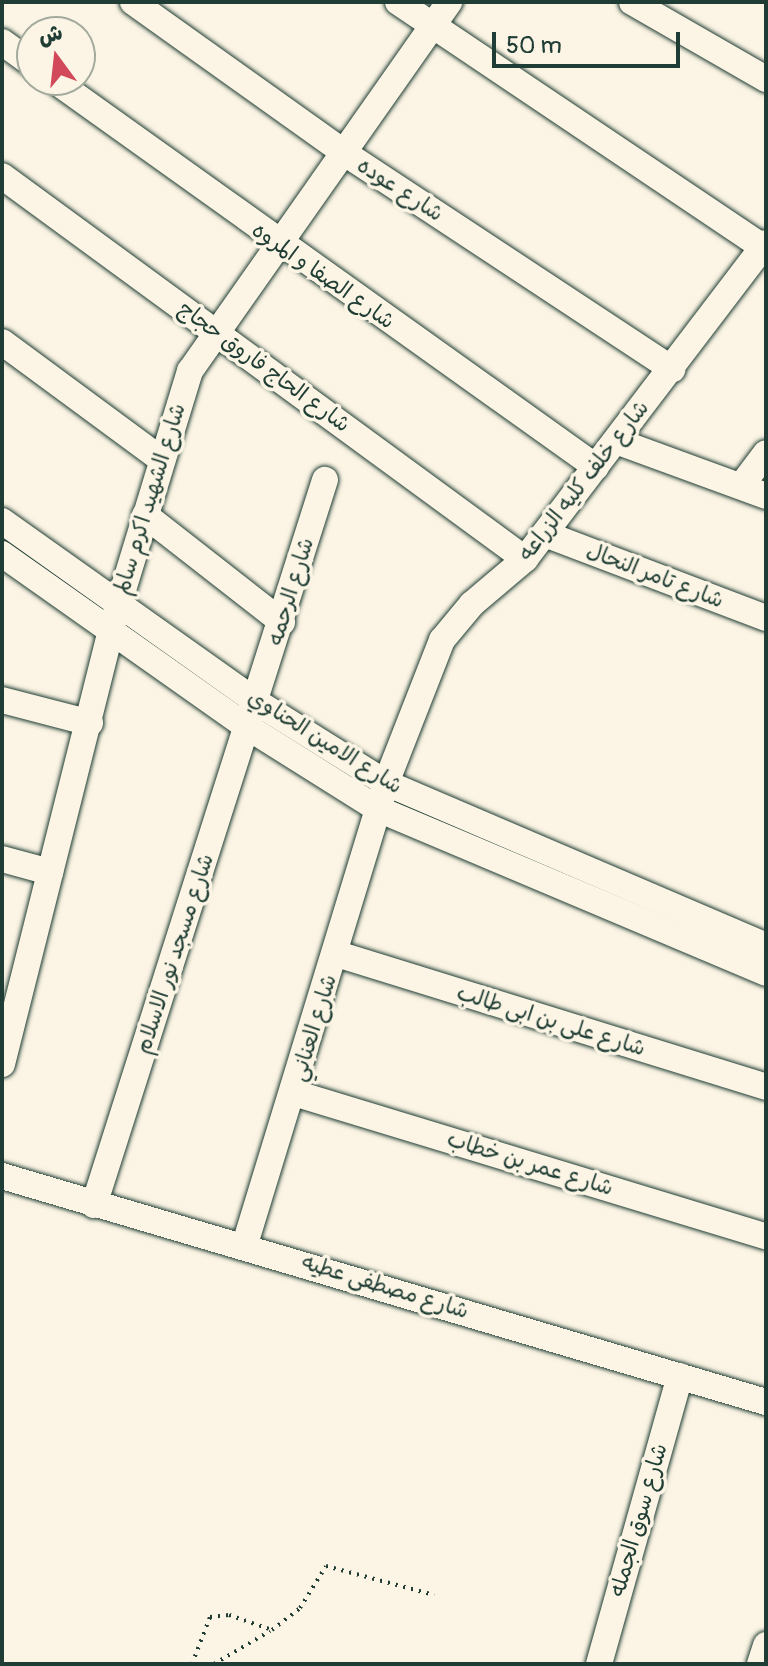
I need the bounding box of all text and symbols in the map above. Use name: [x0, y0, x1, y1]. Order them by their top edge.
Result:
north arrow: [16, 16, 96, 96]
scale bar: [496, 16, 684, 66]
text: ش: [35, 18, 66, 51]
text: 50 m: [506, 31, 562, 60]
street label: شارع عوده: [352, 152, 448, 228]
street label: شارع الصفا و المروه: [247, 217, 399, 335]
street label: شارع الحاج فاروق حجاج: [173, 296, 355, 438]
street label: شارع خلف كليه الزراعه: [513, 395, 655, 567]
street label: شارع الشهيد اكرم سالم: [108, 400, 192, 598]
street label: شارع الرحمه: [262, 535, 320, 649]
street label: شارع تامر النحال: [583, 538, 727, 614]
street label: شارع الامين الحناوي: [243, 684, 407, 800]
street label: شارع مسجد نور الاسلام: [130, 851, 220, 1057]
street label: شارع العناني: [285, 971, 343, 1085]
street label: شارع على بن ابى طالب: [453, 980, 649, 1062]
street label: شارع عمر بن خطاب: [444, 1126, 616, 1202]
street label: شارع مصطفى عطيه: [298, 1249, 472, 1325]
street label: شارع سوق الجمله: [605, 1440, 673, 1600]

